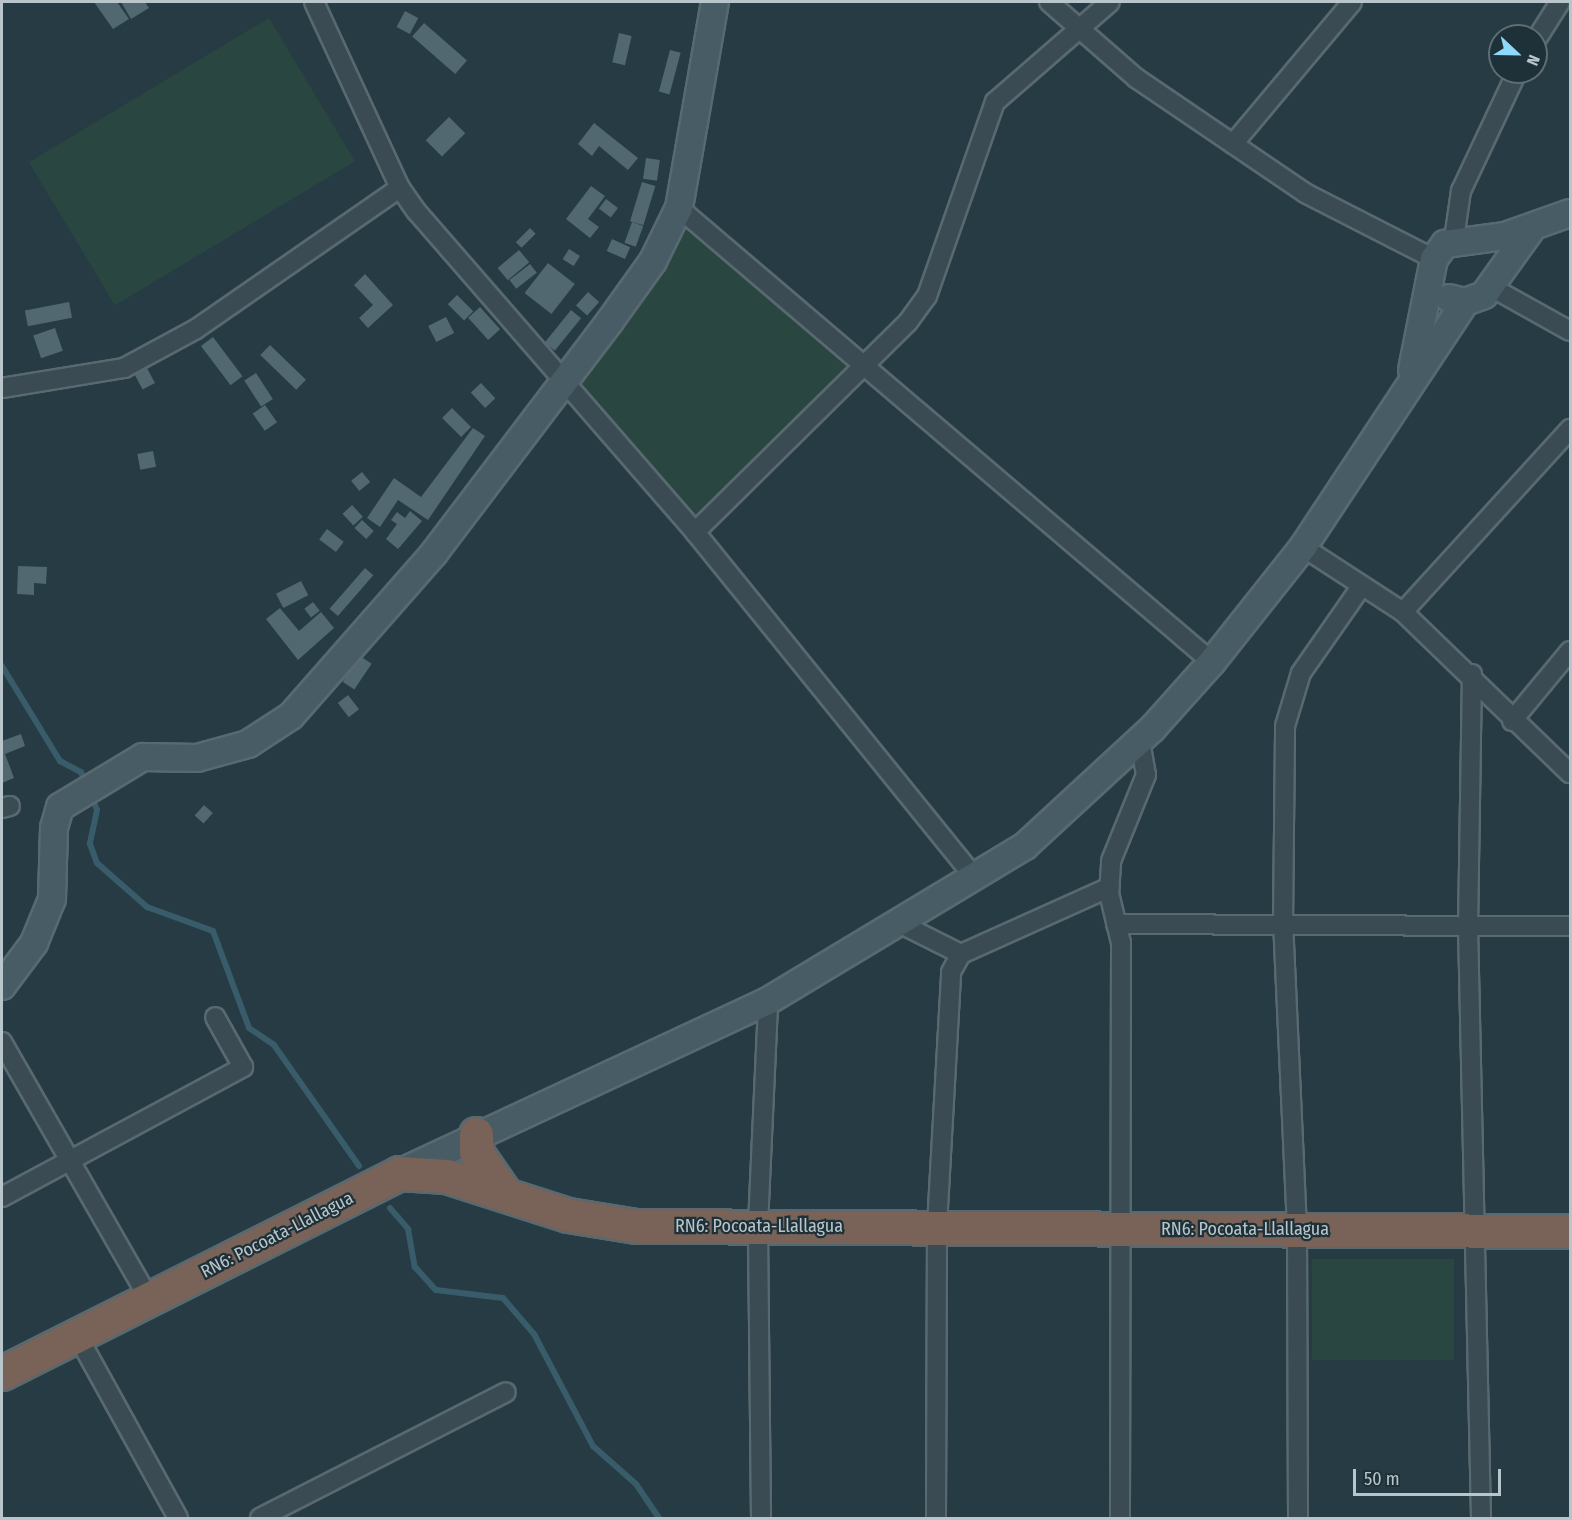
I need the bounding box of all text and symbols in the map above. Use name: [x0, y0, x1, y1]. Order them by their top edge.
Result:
north arrow: [1488, 24, 1548, 84]
text: N: [1523, 52, 1544, 68]
street label: RN6: Pocoata-Llallagua: [197, 1187, 357, 1283]
street label: RN6: Pocoata-Llallagua: [675, 1215, 843, 1237]
street label: RN6: Pocoata-Llallagua: [1161, 1218, 1329, 1240]
scale bar: [1356, 1457, 1504, 1495]
text: 50 m: [1364, 1468, 1400, 1490]

